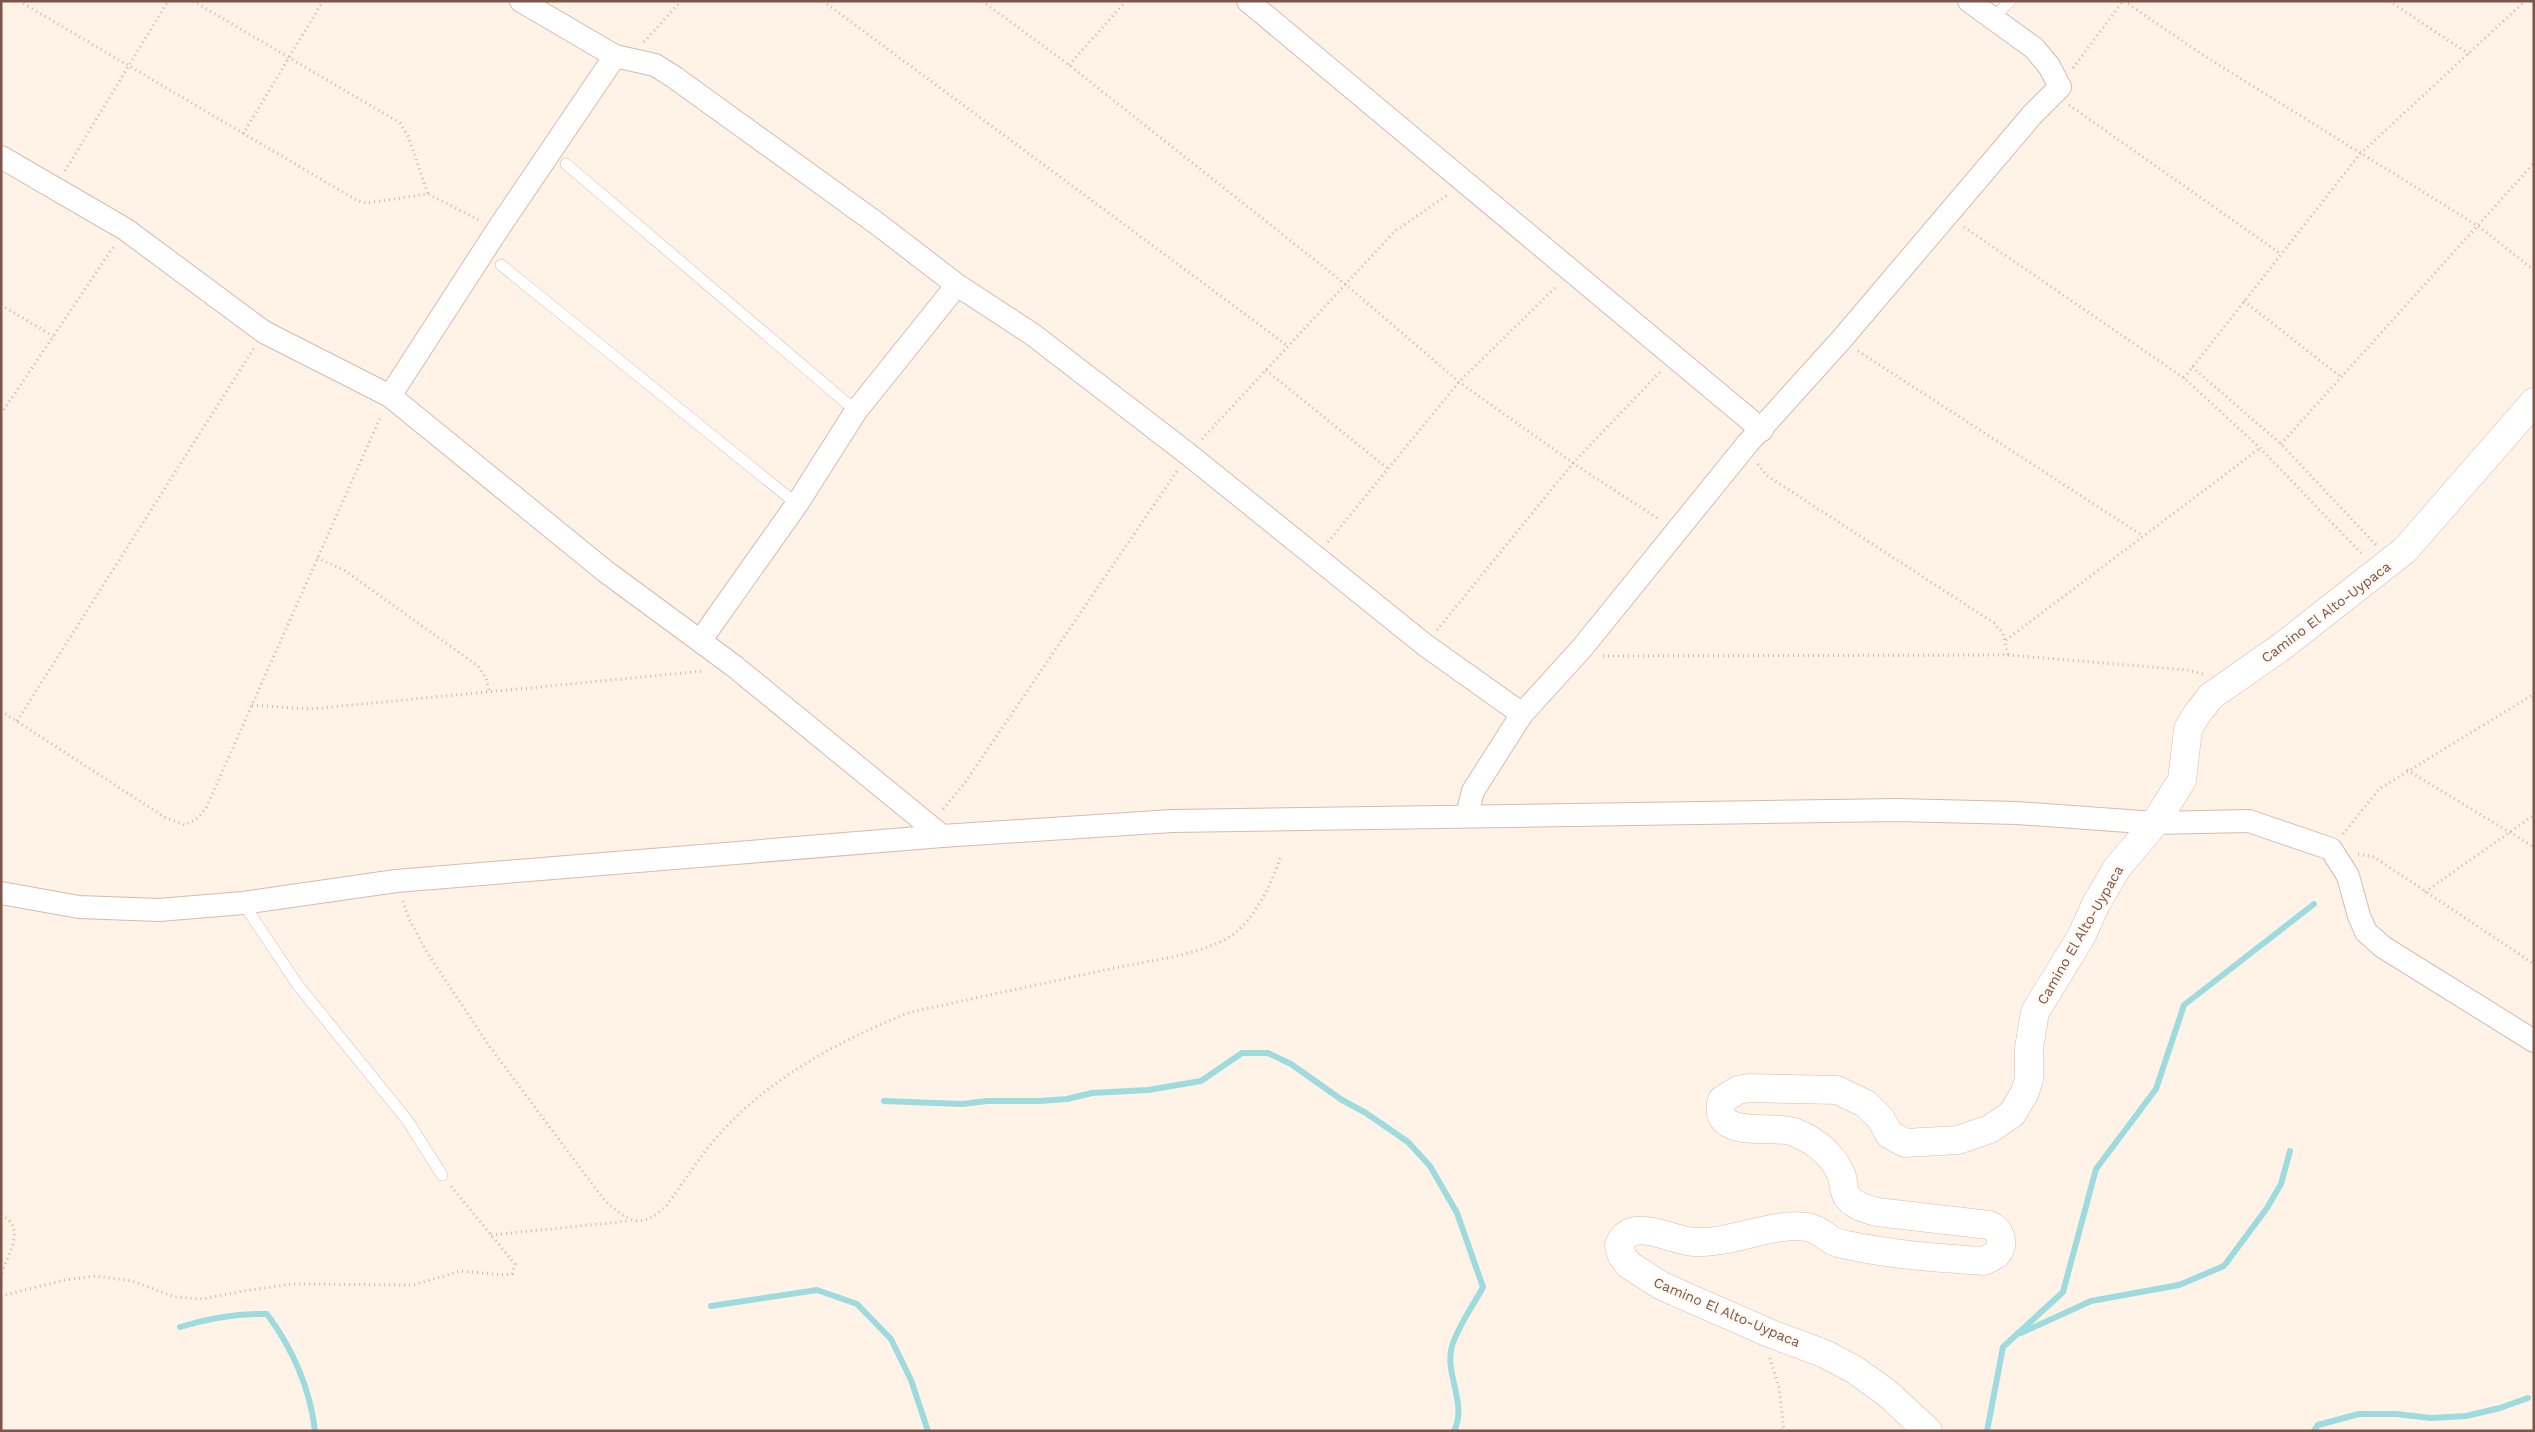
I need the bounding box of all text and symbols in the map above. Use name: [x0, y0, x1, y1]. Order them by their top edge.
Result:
street label: Camino El Alto-Uypaca: [2258, 558, 2394, 666]
street label: Camino El Alto-Uypaca: [2034, 863, 2126, 1007]
street label: Camino El Alto-Uypaca: [1651, 1274, 1803, 1350]

